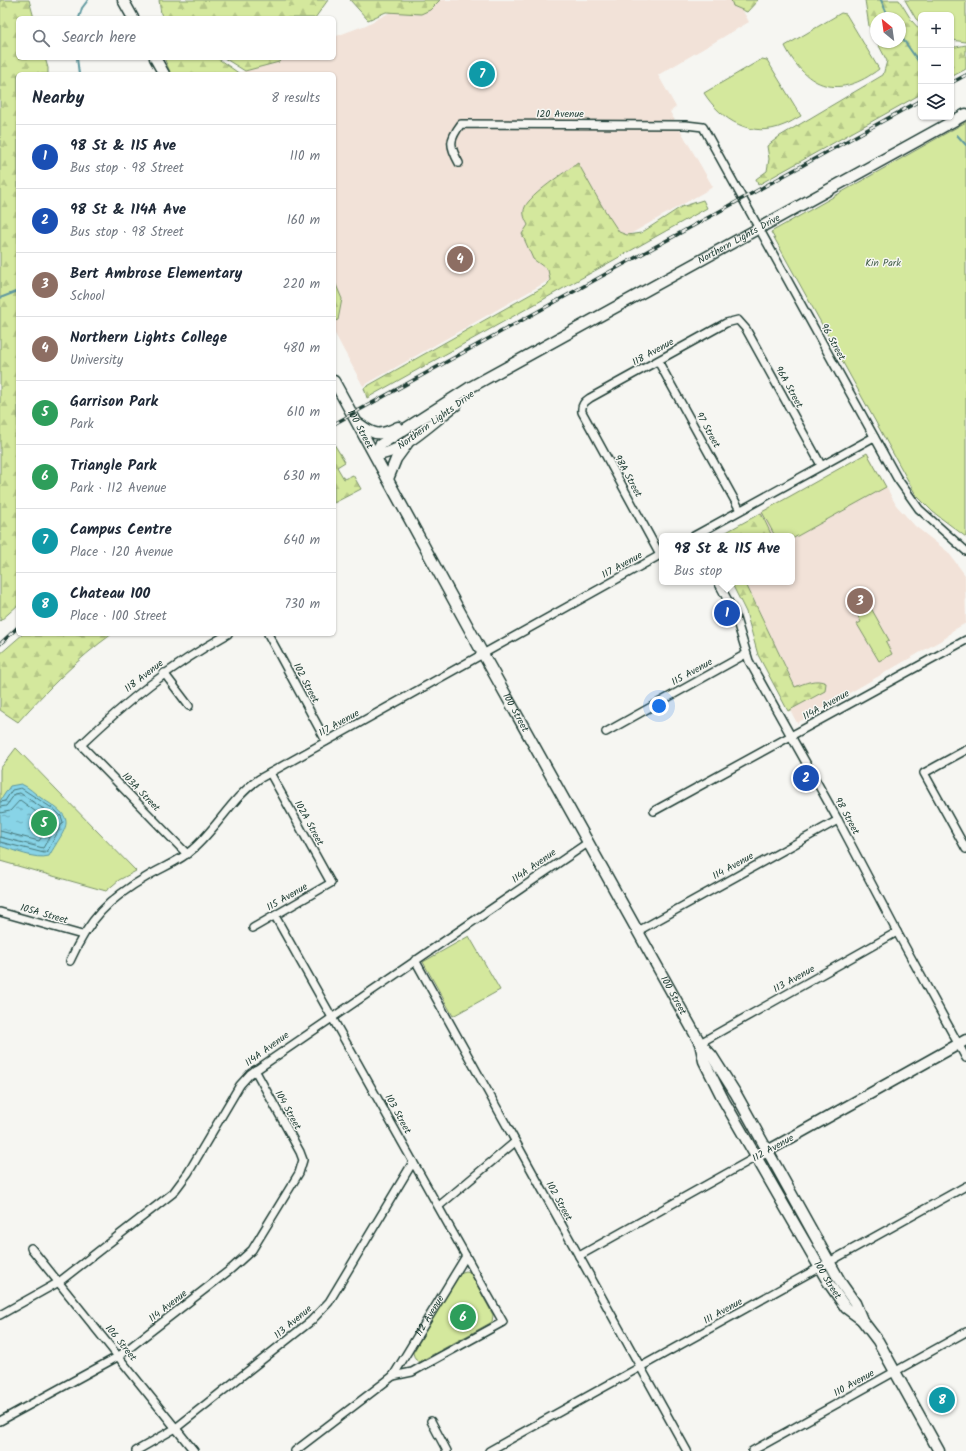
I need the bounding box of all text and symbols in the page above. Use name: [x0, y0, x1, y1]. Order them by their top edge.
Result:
north arrow: [870, 12, 906, 48]
map controls: [918, 12, 954, 120]
button: +: [918, 12, 954, 48]
search box: [16, 16, 336, 60]
text: Search here: [62, 26, 136, 50]
icon: search: [30, 27, 52, 49]
button: −: [918, 48, 954, 84]
pin: 7: [469, 59, 495, 89]
button: layers: [918, 84, 954, 120]
text: Nearby: [32, 85, 84, 112]
text: 8 results: [271, 88, 320, 109]
street label: 120 Avenue: [536, 106, 584, 122]
text: 98 St & 115 Ave: [70, 134, 176, 158]
text: 1: [43, 146, 47, 167]
text: 110 m: [290, 146, 320, 167]
text: Bus stop · 98 Street: [70, 158, 184, 179]
text: 98 St & 114A Ave: [70, 198, 186, 222]
text: 2: [41, 210, 49, 231]
text: 160 m: [287, 210, 320, 231]
street label: Northern Lights Drive: [695, 210, 783, 268]
text: Bus stop · 98 Street: [70, 222, 184, 243]
pin: 4: [447, 244, 473, 274]
park label: Kin Park: [865, 255, 901, 271]
text: Bert Ambrose Elementary: [70, 262, 242, 286]
text: 3: [41, 274, 49, 295]
text: 220 m: [283, 274, 320, 295]
text: School: [70, 286, 105, 307]
street label: 96 Street: [816, 321, 850, 363]
text: Northern Lights College: [70, 326, 227, 350]
street label: 118 Avenue: [629, 334, 677, 370]
text: 4: [41, 338, 49, 359]
text: 480 m: [283, 338, 320, 359]
text: University: [70, 350, 123, 371]
street label: 96A Street: [771, 363, 807, 411]
street label: Northern Lights Drive: [394, 386, 478, 453]
text: Garrison Park: [70, 390, 158, 414]
text: 5: [42, 402, 48, 423]
text: 610 m: [287, 402, 320, 423]
street label: 100 Street: [343, 407, 378, 452]
street label: 97 Street: [692, 409, 724, 451]
text: Park: [70, 414, 94, 435]
street label: 98A Street: [610, 452, 646, 500]
text: Triangle Park: [70, 454, 156, 478]
text: 6: [41, 466, 49, 487]
text: 630 m: [283, 466, 320, 487]
text: Park · 112 Avenue: [70, 478, 166, 499]
text: Campus Centre: [70, 518, 172, 542]
text: 7: [42, 530, 48, 551]
text: 640 m: [284, 530, 320, 551]
popup: [659, 533, 795, 585]
text: 98 St & 115 Ave: [674, 537, 780, 561]
text: Place · 120 Avenue: [70, 542, 173, 563]
street label: 117 Avenue: [599, 547, 646, 583]
text: Bus stop: [674, 561, 722, 582]
text: Chateau 100: [70, 582, 150, 606]
pin: 3: [847, 586, 873, 616]
text: 8: [41, 594, 49, 615]
text: 730 m: [285, 594, 320, 615]
pin: 1: [714, 598, 740, 628]
text: Place · 100 Street: [70, 606, 167, 627]
street label: 115 Avenue: [668, 654, 716, 690]
street label: 118 Avenue: [121, 655, 167, 696]
street label: 102 Street: [289, 660, 323, 706]
street label: 114A Avenue: [800, 685, 853, 724]
street label: 100 Street: [498, 690, 533, 735]
your location: [649, 696, 669, 716]
street label: 117 Avenue: [316, 705, 363, 741]
pin: 2: [793, 763, 819, 793]
street label: 103A Street: [118, 769, 164, 815]
street label: 98 Street: [830, 795, 864, 838]
street label: 102A Street: [290, 798, 328, 849]
pin: 5: [31, 808, 57, 838]
street label: 114A Avenue: [508, 844, 560, 887]
street label: 114 Avenue: [709, 848, 757, 884]
street label: 115 Avenue: [263, 879, 311, 915]
street label: 105A Street: [18, 900, 70, 928]
street label: 113 Avenue: [770, 961, 818, 997]
street label: 100 Street: [656, 973, 691, 1018]
street label: 114A Avenue: [242, 1027, 293, 1071]
street label: 104 Street: [271, 1087, 305, 1133]
street label: 103 Street: [381, 1091, 416, 1137]
street label: 112 Avenue: [749, 1130, 797, 1166]
street label: 102 Street: [542, 1178, 577, 1224]
street label: 100 Street: [810, 1258, 846, 1303]
street label: 114 Avenue: [145, 1285, 191, 1326]
street label: 112 Avenue: [411, 1292, 449, 1339]
street label: 111 Avenue: [700, 1293, 746, 1328]
street label: 113 Avenue: [270, 1301, 316, 1343]
pin: 6: [450, 1302, 476, 1332]
street label: 106 Street: [101, 1321, 141, 1365]
street label: 110 Avenue: [831, 1365, 878, 1401]
pin: 8: [929, 1385, 955, 1415]

